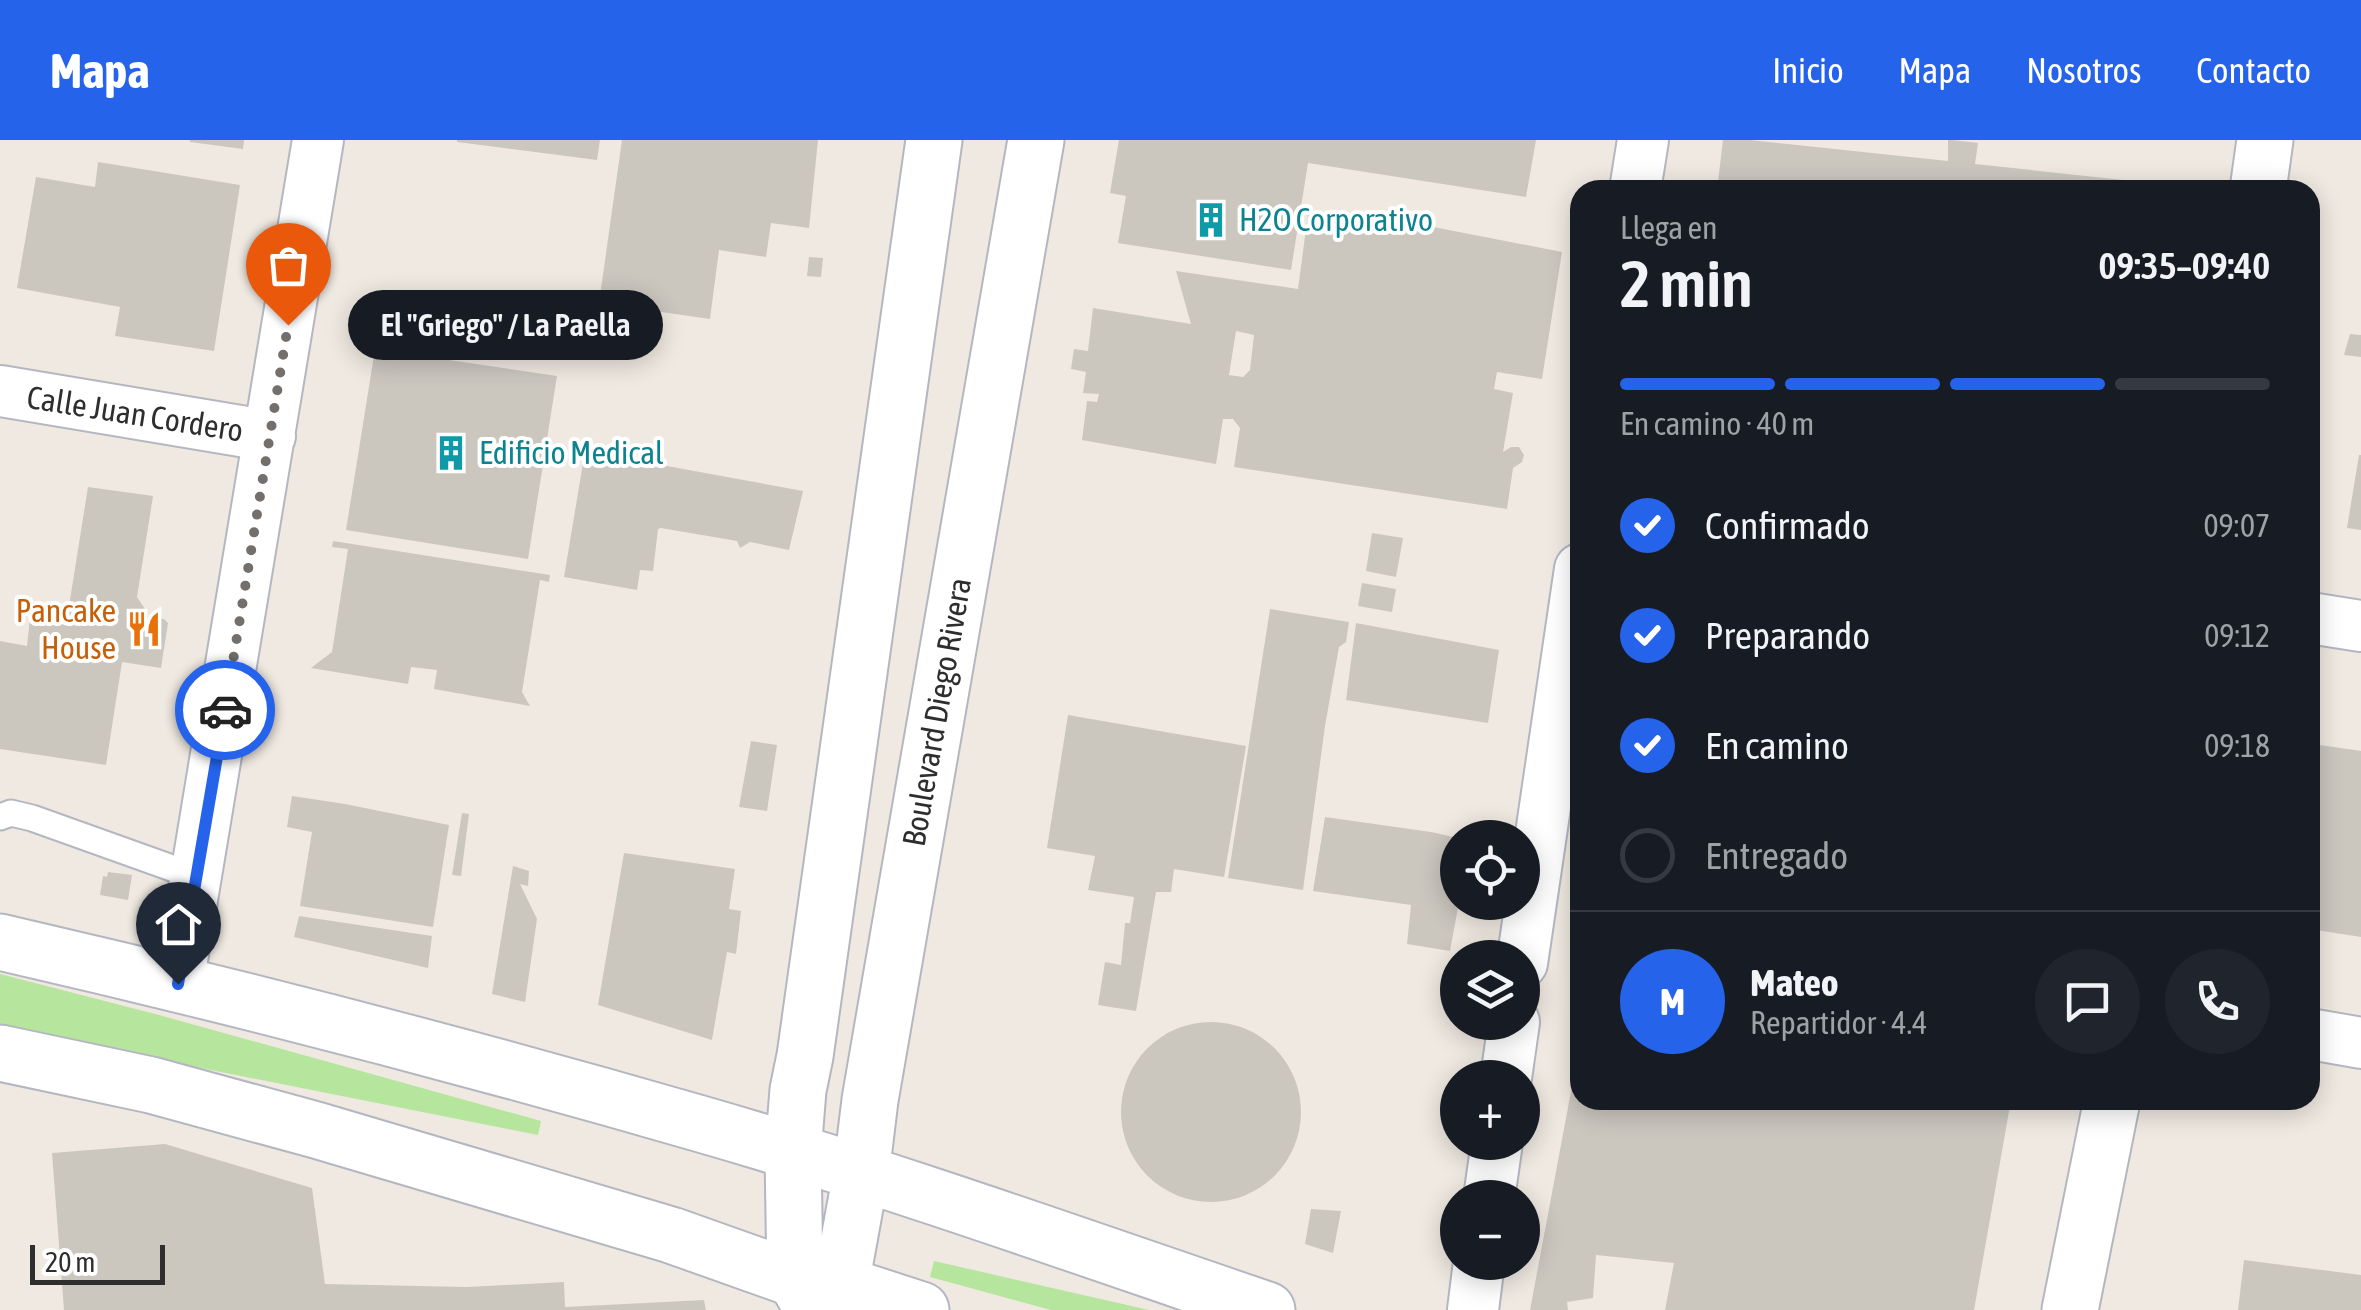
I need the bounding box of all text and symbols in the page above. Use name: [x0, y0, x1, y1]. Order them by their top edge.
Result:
text: Mapa: [50, 43, 150, 98]
text: Inicio: [1772, 50, 1844, 90]
text: Mapa: [1899, 50, 1971, 90]
text: Nosotros: [2026, 50, 2141, 90]
text: Contacto: [2196, 50, 2311, 90]
building icon: H2O Corporativo: [1192, 201, 1230, 239]
place label: H2O Corporativo: [1239, 201, 1433, 238]
text: Llega en: [1620, 209, 1718, 246]
pin: [246, 223, 331, 326]
icon: bag: [261, 238, 316, 293]
text: 09:35–09:40: [2098, 244, 2270, 287]
text: 2 min: [1620, 246, 1753, 321]
callout: El "Griego" / La Paella: [348, 290, 663, 360]
text: El "Griego" / La Paella: [380, 306, 631, 343]
street label: Calle Juan Cordero: [24, 378, 246, 449]
text: En camino · 40 m: [1620, 405, 1814, 442]
building icon: Edificio Medical: [432, 434, 470, 472]
place label: Edificio Medical: [479, 434, 664, 471]
icon: check: [1620, 498, 1675, 553]
text: Confirmado: [1705, 504, 1870, 547]
text: 09:07: [2204, 507, 2270, 544]
street label: Boulevard Diego Rivera: [895, 575, 978, 849]
place label: Pancake House: [16, 592, 116, 666]
icon: check: [1620, 608, 1675, 663]
restaurant icon: Pancake House: [125, 610, 163, 648]
text: Preparando: [1705, 614, 1870, 657]
text: 09:12: [2204, 617, 2270, 654]
courier: [175, 660, 275, 760]
icon: car: [198, 683, 253, 738]
icon: check: [1620, 718, 1675, 773]
text: En camino: [1705, 724, 1849, 767]
text: 09:18: [2204, 727, 2270, 764]
map controls: [1440, 820, 1540, 1280]
button: locate: [1440, 820, 1540, 920]
text: Entregado: [1705, 834, 1848, 877]
pin: [136, 882, 221, 985]
icon: home: [151, 897, 206, 952]
button: layers: [1440, 940, 1540, 1040]
button: chat: [2035, 949, 2140, 1054]
button: phone: [2165, 949, 2270, 1054]
text: Mateo: [1750, 961, 1839, 1004]
text: M: [1660, 980, 1685, 1023]
text: Repartidor · 4.4: [1750, 1004, 1927, 1041]
button: +: [1440, 1060, 1540, 1160]
button: −: [1440, 1180, 1540, 1280]
scale bar: [30, 1240, 165, 1284]
text: 20 m: [45, 1246, 95, 1278]

